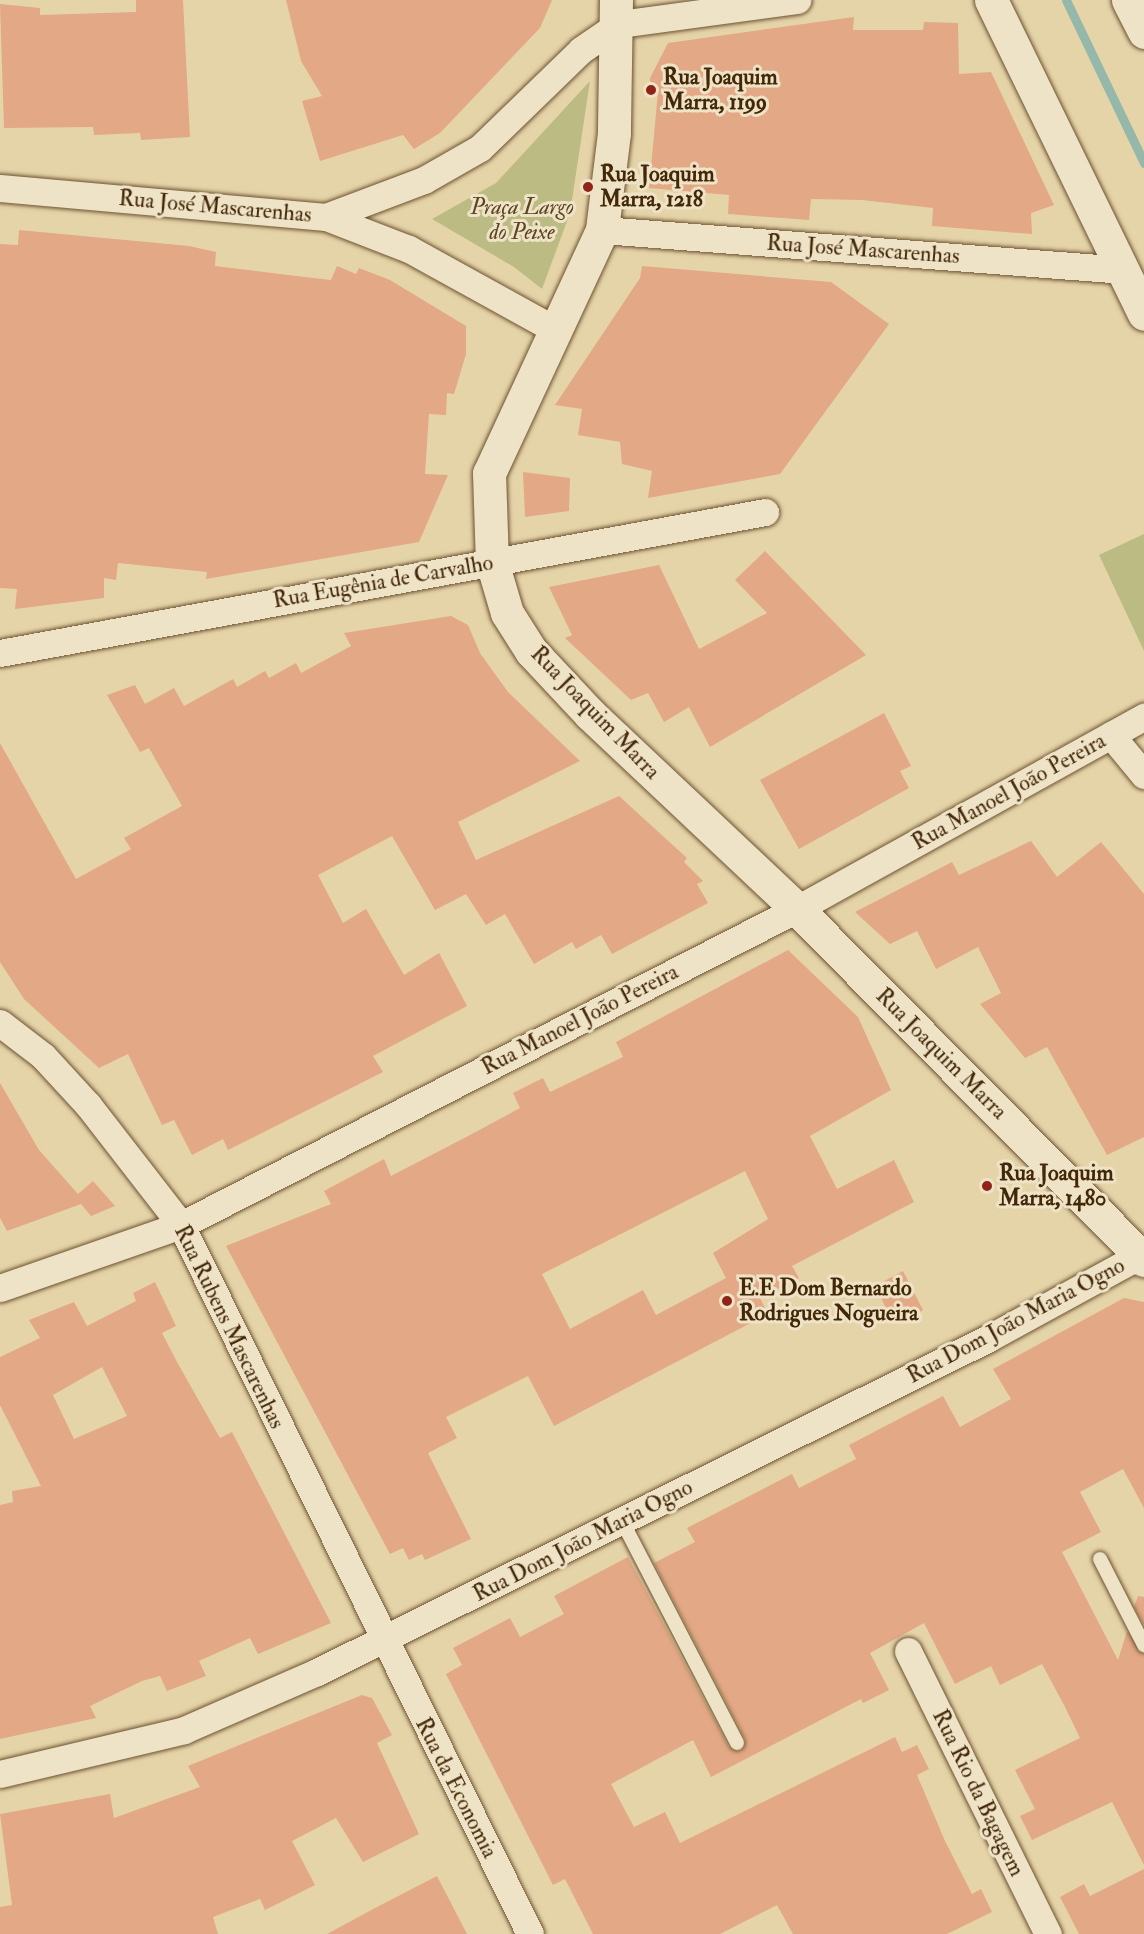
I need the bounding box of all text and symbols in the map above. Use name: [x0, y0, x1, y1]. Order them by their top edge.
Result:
place label: Rua Joaquim Marra, 1199: [663, 64, 778, 116]
marker: Rua Joaquim Marra, 1199: [644, 83, 658, 97]
place label: Rua Joaquim Marra, 1218: [600, 161, 715, 212]
marker: Rua Joaquim Marra, 1218: [581, 180, 595, 194]
street label: Rua José Mascarenhas: [117, 185, 313, 229]
park label: Praça Largo do Peixe: [470, 194, 574, 246]
street label: Rua José Mascarenhas: [766, 230, 960, 270]
street label: Rua Eugênia de Carvalho: [271, 550, 495, 614]
street label: Rua Joaquim Marra: [525, 641, 665, 785]
street label: Rua Manoel João Pereira: [908, 728, 1110, 856]
street label: Rua Manoel João Pereira: [477, 959, 683, 1081]
street label: Rua Joaquim Marra: [870, 983, 1012, 1125]
place label: Rua Joaquim Marra, 1480: [999, 1160, 1114, 1212]
marker: Rua Joaquim Marra, 1480: [980, 1179, 994, 1193]
street label: Rua Rubens Mascarenhas: [168, 1221, 290, 1433]
street label: Rua Dom João Maria Ogno: [903, 1252, 1129, 1390]
place label: E.E Dom Bernardo Rodrigues Nogueira: [739, 1275, 918, 1326]
marker: E.E Dom Bernardo Rodrigues Nogueira: [720, 1294, 734, 1308]
street label: Rua Dom João Maria Ogno: [469, 1474, 697, 1608]
street label: Rua Rio da Bagagem: [926, 1705, 1030, 1881]
street label: Rua da Economia: [409, 1713, 503, 1863]

